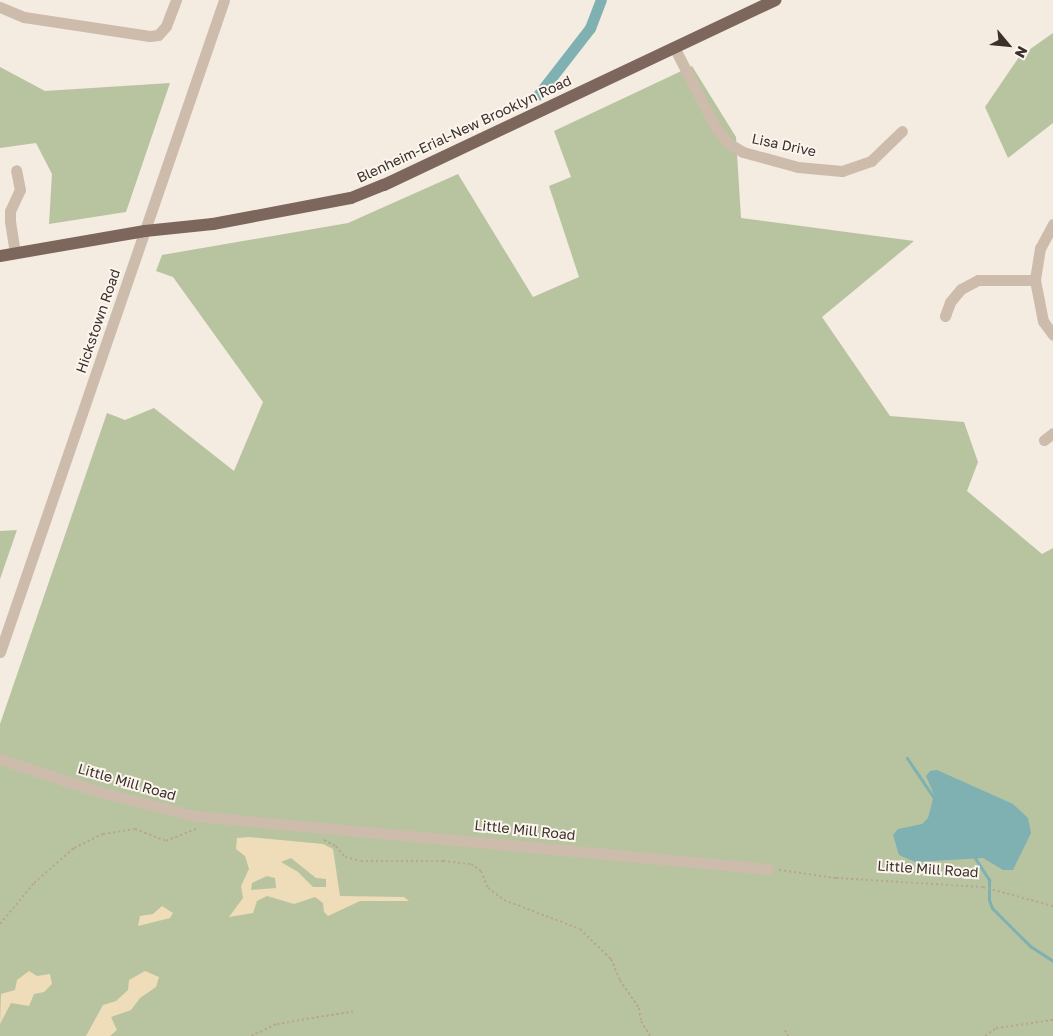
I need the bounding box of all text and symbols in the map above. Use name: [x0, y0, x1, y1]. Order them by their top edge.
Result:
north arrow: [983, 20, 1033, 70]
text: N: [1012, 44, 1032, 61]
street label: Blenheim-Erial-New Brooklyn Road: [354, 72, 574, 186]
street label: Lisa Drive: [750, 130, 818, 160]
street label: Hickstown Road: [72, 267, 124, 375]
street label: Little Mill Road: [76, 760, 178, 804]
street label: Little Mill Road: [474, 816, 576, 844]
street label: Little Mill Road: [877, 857, 979, 881]

